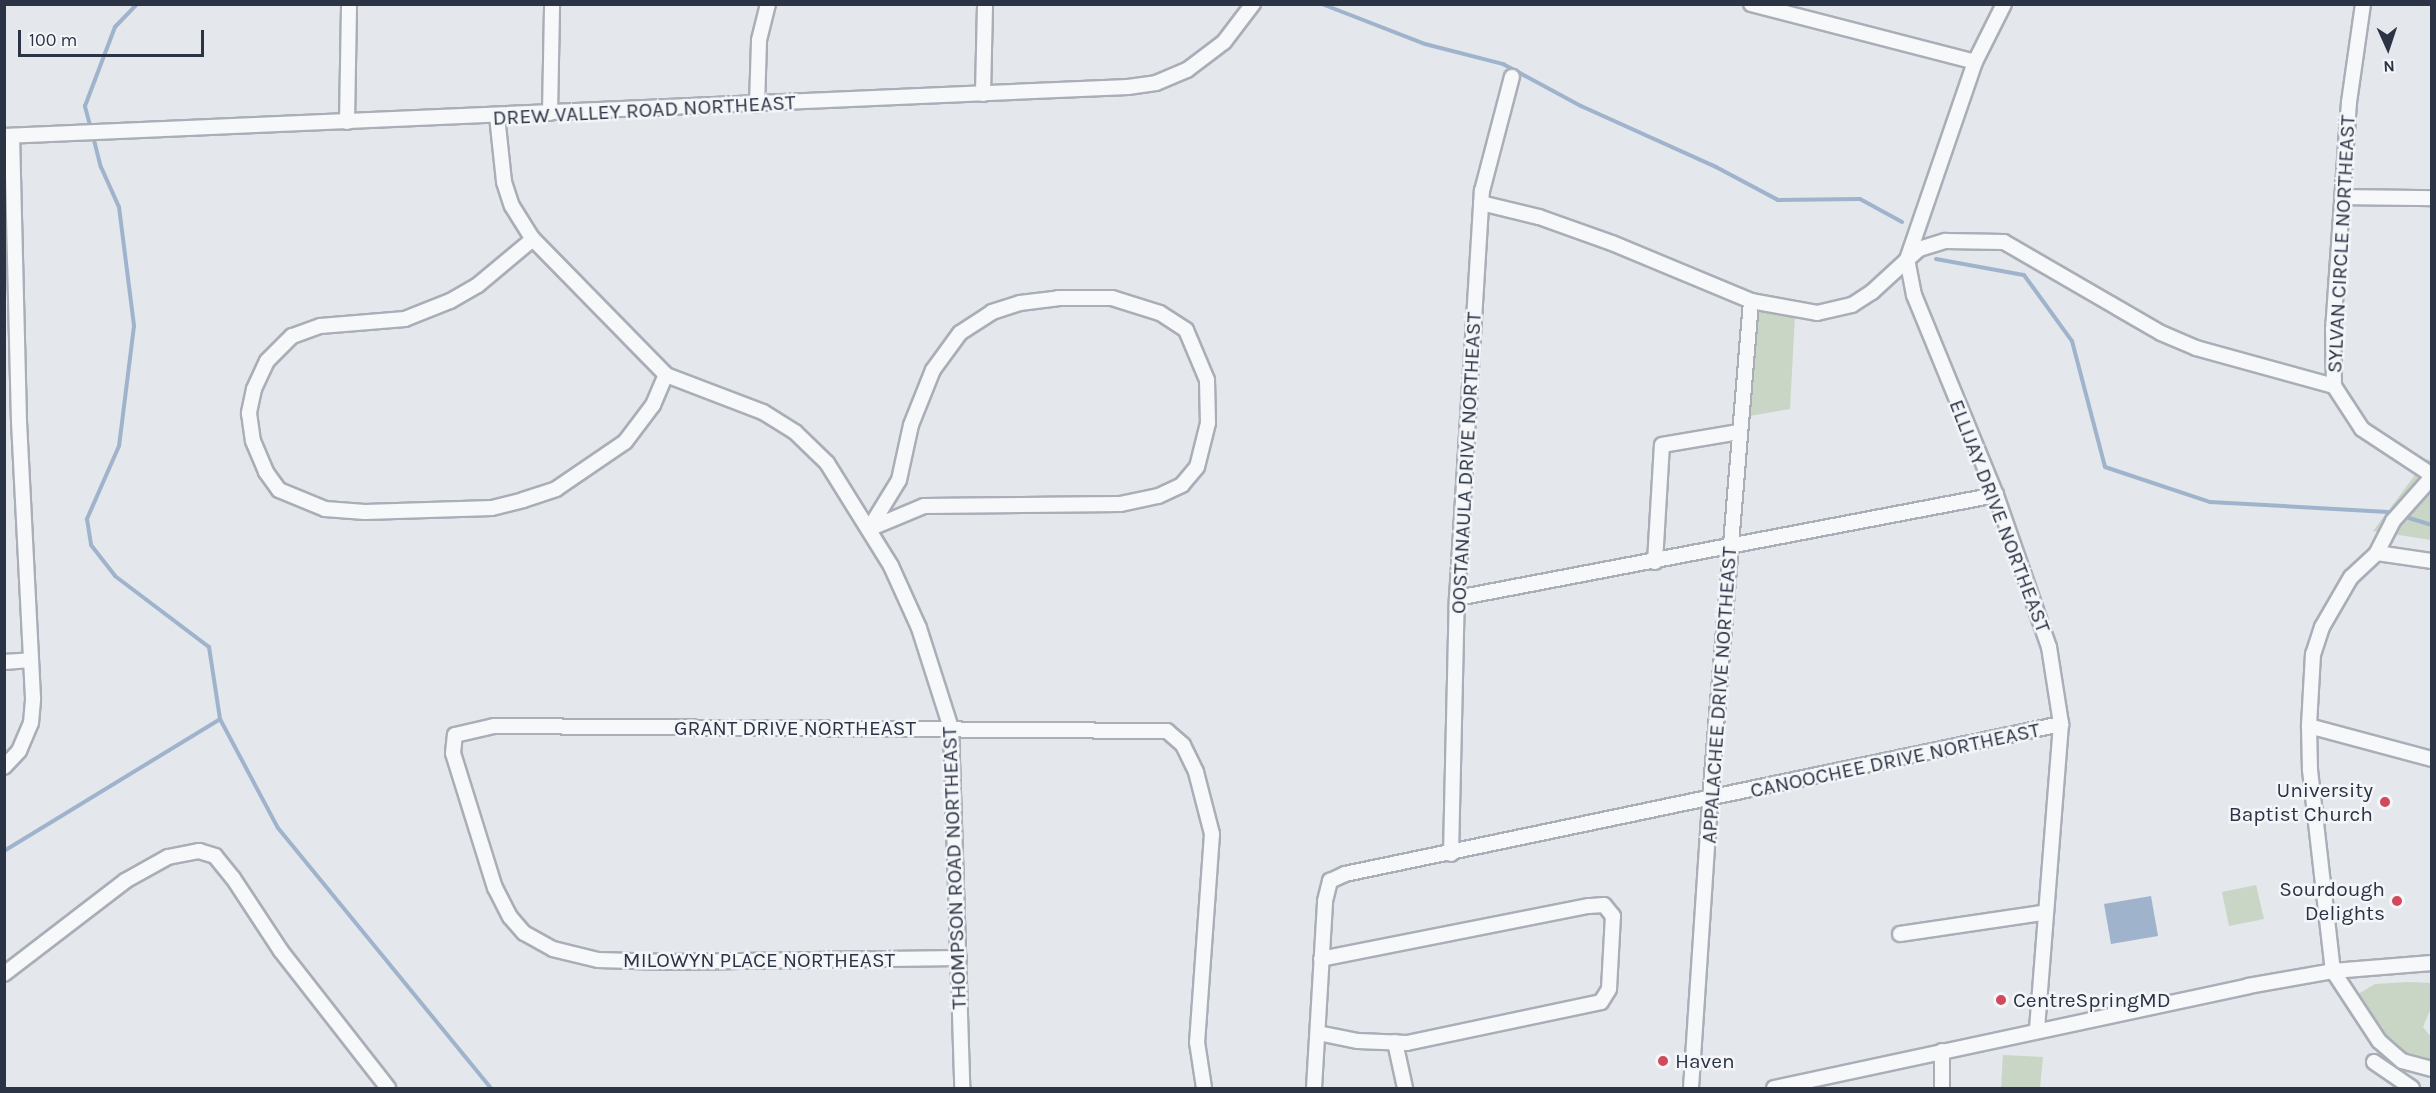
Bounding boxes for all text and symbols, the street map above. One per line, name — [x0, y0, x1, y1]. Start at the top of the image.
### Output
scale bar — [21, 18, 207, 56]
north arrow — [2358, 18, 2418, 78]
text: 100 m — [29, 29, 77, 51]
text: N — [2383, 57, 2395, 76]
street label: DREW VALLEY ROAD NORTHEAST — [492, 89, 796, 131]
street label: SYLVAN CIRCLE NORTHEAST — [2322, 114, 2360, 374]
street label: OOSTANAULA DRIVE NORTHEAST — [1446, 311, 1486, 615]
street label: ELLIJAY DRIVE NORTHEAST — [1944, 396, 2056, 636]
street label: APPALACHEE DRIVE NORTHEAST — [1696, 546, 1742, 844]
street label: GRANT DRIVE NORTHEAST — [674, 715, 916, 741]
street label: CANOOCHEE DRIVE NORTHEAST — [1748, 717, 2042, 803]
street label: THOMPSON ROAD NORTHEAST — [936, 726, 972, 1010]
place label: University Baptist Church — [2229, 777, 2373, 827]
marker: University Baptist Church — [2378, 795, 2392, 809]
place label: Sourdough Delights — [2279, 876, 2385, 926]
marker: Sourdough Delights — [2390, 894, 2404, 908]
street label: MILOWYN PLACE NORTHEAST — [623, 947, 895, 973]
place label: CentreSpringMD — [2013, 987, 2171, 1013]
marker: CentreSpringMD — [1994, 993, 2008, 1007]
place label: Haven — [1675, 1048, 1735, 1074]
marker: Haven — [1656, 1054, 1670, 1068]

